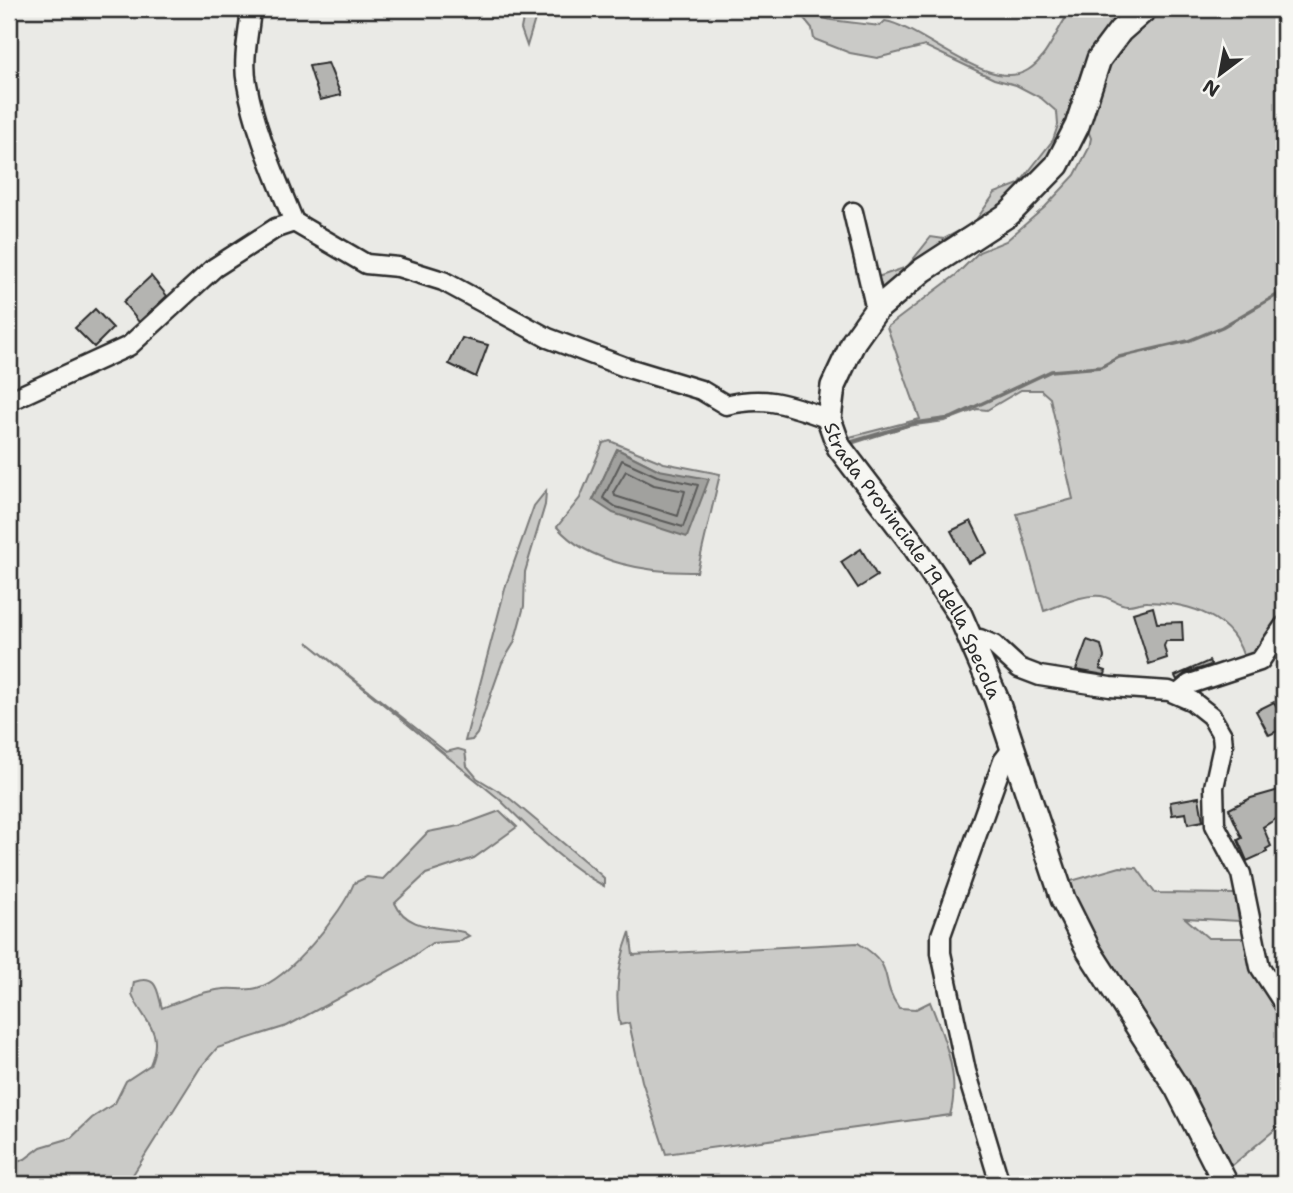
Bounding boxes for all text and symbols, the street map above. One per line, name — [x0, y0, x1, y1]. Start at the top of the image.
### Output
north arrow — [1184, 38, 1254, 108]
text: N — [1198, 73, 1224, 103]
street label: Strada Provinciale 19 della Specola — [819, 419, 1007, 703]

